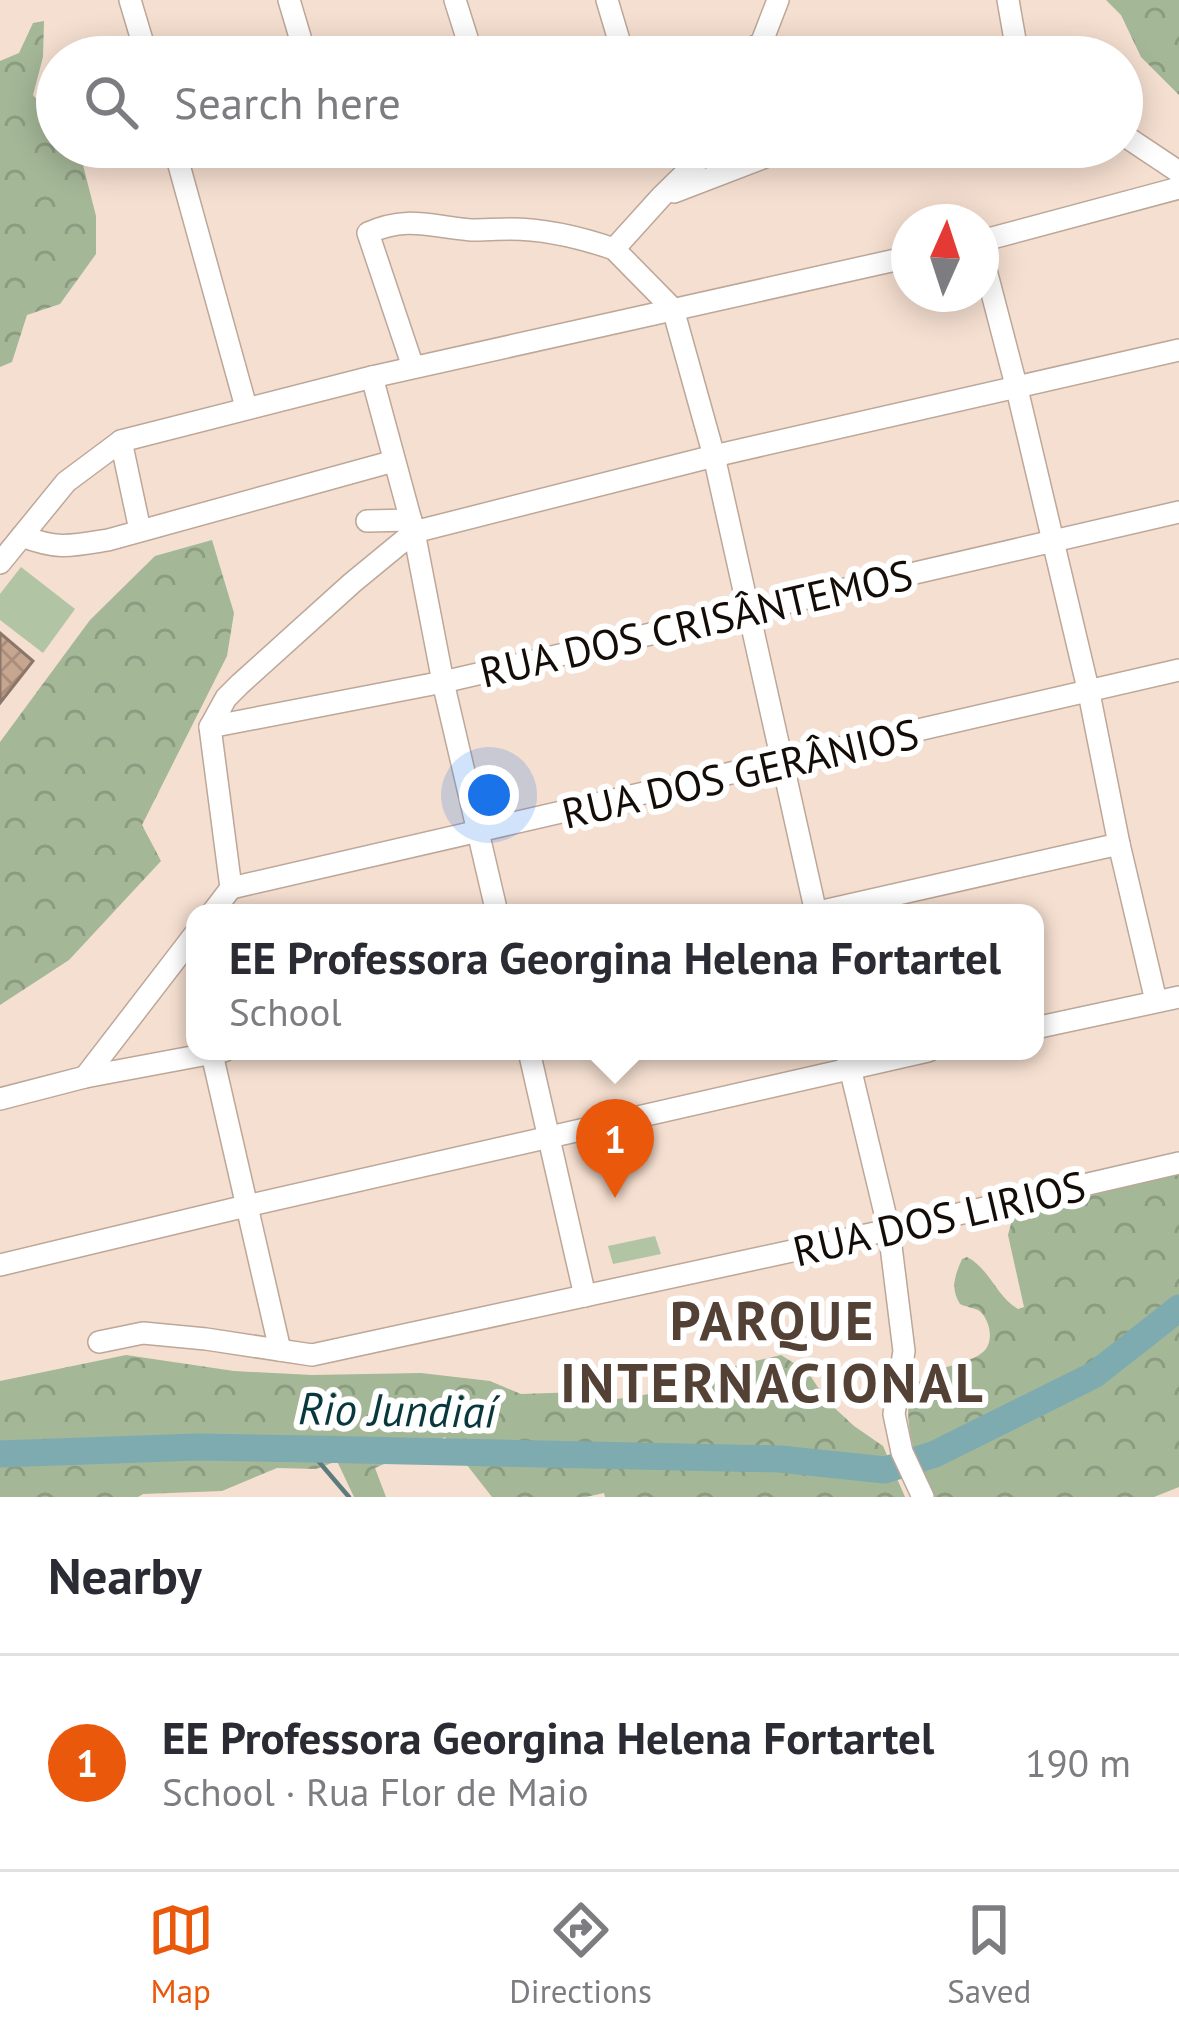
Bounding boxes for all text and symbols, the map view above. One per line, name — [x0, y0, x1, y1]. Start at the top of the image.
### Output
search box — [36, 36, 1143, 168]
icon: search — [78, 69, 144, 135]
text: Search here — [174, 73, 401, 131]
north arrow — [891, 204, 999, 312]
street label: RUA DOS CRISÂNTEMOS — [474, 546, 918, 700]
street label: RUA DOS GERÂNIOS — [556, 705, 924, 841]
your location — [459, 765, 519, 825]
popup — [186, 904, 1044, 1060]
text: EE Professora Georgina Helena Fortartel — [229, 928, 1001, 986]
text: School — [229, 986, 342, 1037]
pin: 1 — [576, 1099, 654, 1198]
street label: RUA DOS LIRIOS — [787, 1158, 1091, 1278]
district label: PARQUE INTERNACIONAL — [560, 1285, 986, 1417]
water label: Rio Jundiaí — [297, 1378, 501, 1440]
text: Nearby — [48, 1542, 202, 1608]
text: EE Professora Georgina Helena Fortartel — [162, 1708, 934, 1766]
text: 1 — [76, 1737, 98, 1788]
text: 190 m — [1025, 1737, 1131, 1788]
text: School · Rua Flor de Maio — [162, 1766, 589, 1817]
tab: Map — [148, 1897, 214, 2012]
tab: Directions — [509, 1897, 652, 2012]
tab: Saved — [947, 1897, 1031, 2012]

